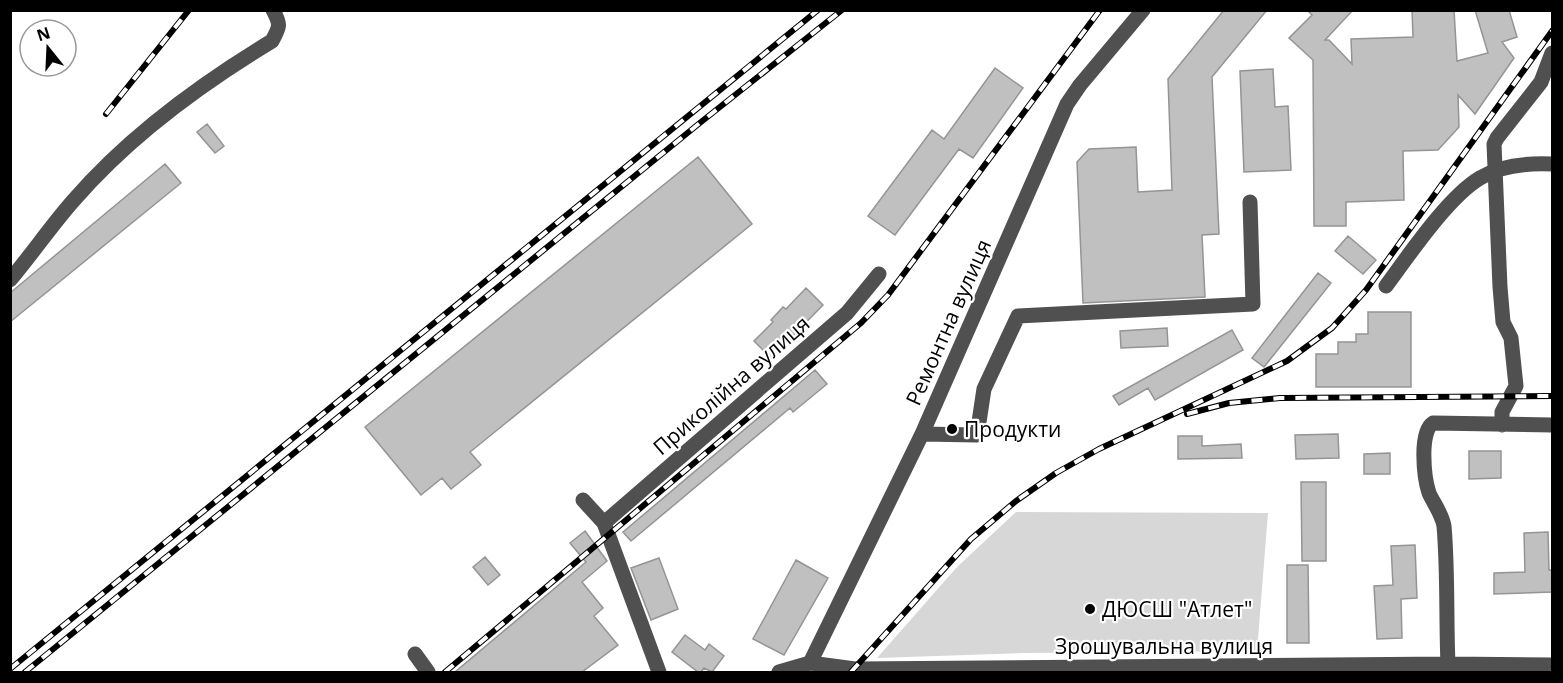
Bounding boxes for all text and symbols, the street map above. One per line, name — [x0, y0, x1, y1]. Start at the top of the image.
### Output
north arrow — [18, 18, 78, 78]
text: N — [34, 21, 53, 46]
street label: Ремонтна вулиця — [899, 235, 997, 409]
street label: Приколійна вулиця — [647, 309, 815, 461]
place label: Продукти — [964, 415, 1061, 443]
marker: Продукти — [945, 422, 959, 436]
place label: ДЮСШ "Атлет" — [1102, 595, 1252, 623]
marker: ДЮСШ "Атлет" — [1083, 602, 1097, 616]
street label: Зрошувальна вулиця — [1055, 632, 1273, 660]

